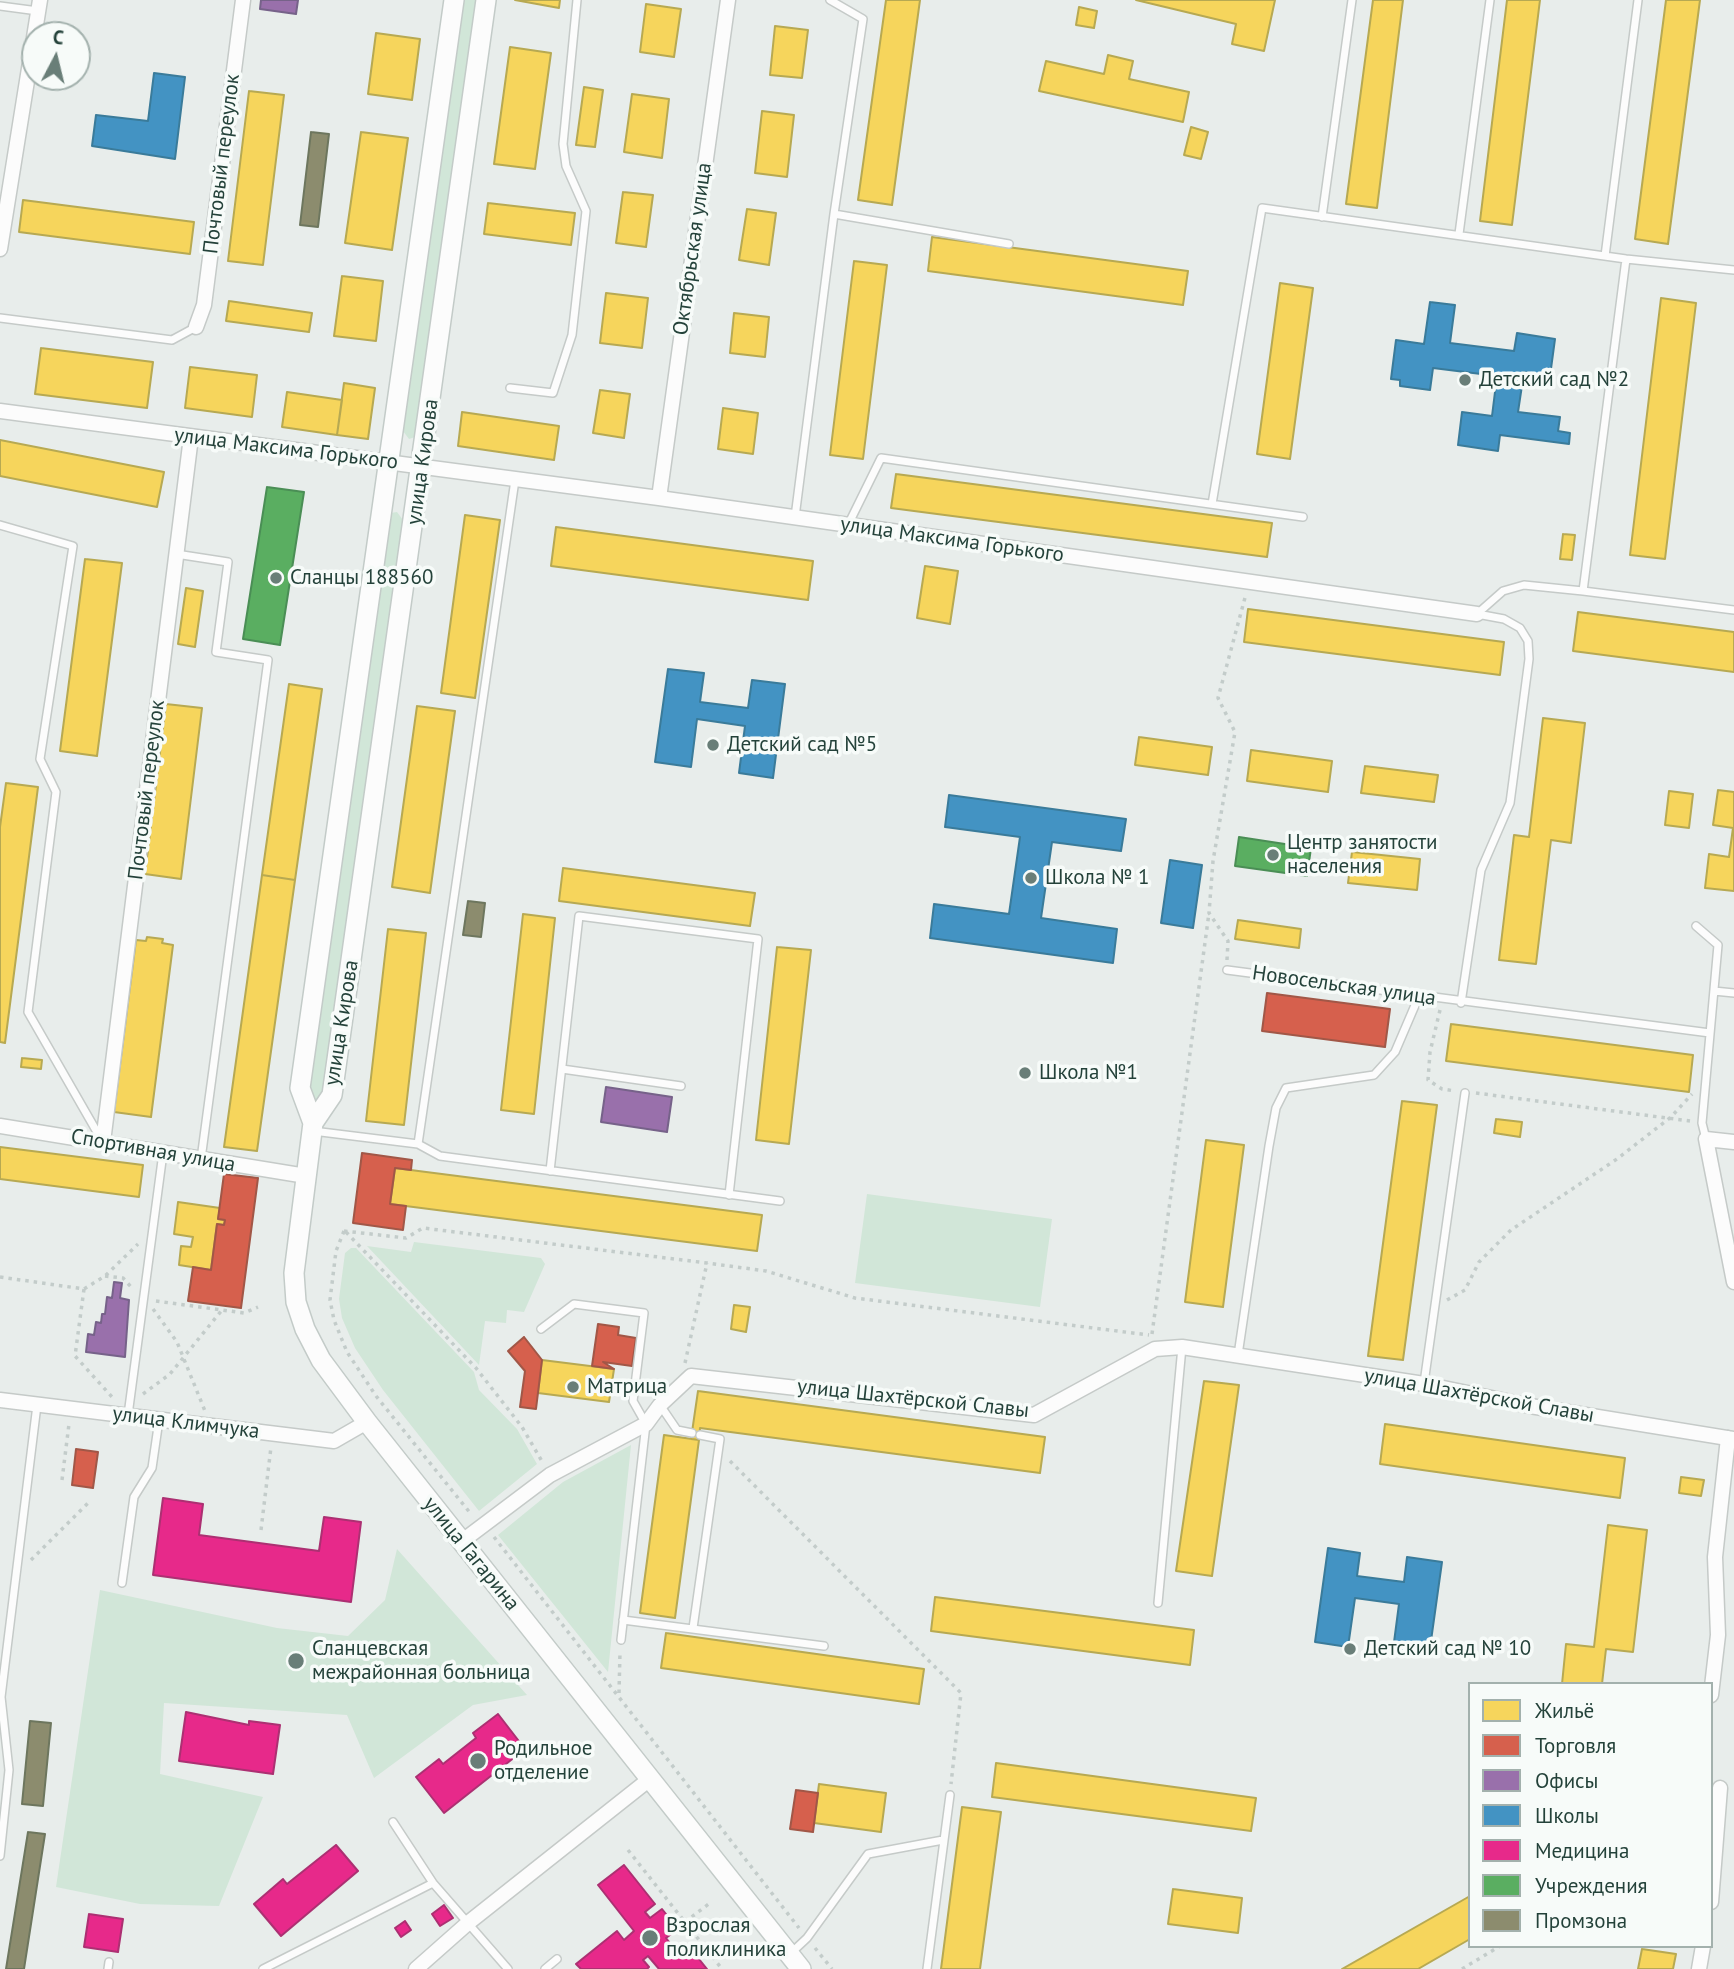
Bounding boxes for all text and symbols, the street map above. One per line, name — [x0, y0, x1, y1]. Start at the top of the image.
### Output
north arrow — [21, 21, 91, 91]
text: С — [52, 25, 65, 50]
street label: Почтовый переулок — [198, 73, 246, 255]
street label: Октябрьская улица — [668, 161, 718, 337]
place label: Детский сад №2 — [1479, 367, 1629, 393]
marker: Детский сад №2 — [1457, 372, 1473, 388]
street label: улица Кирова — [402, 397, 444, 527]
street label: улица Максима Горького — [173, 423, 399, 475]
street label: улица Максима Горького — [839, 512, 1065, 568]
place label: Сланцы 188560 — [290, 565, 433, 591]
marker: Сланцы 188560 — [268, 570, 284, 586]
street label: Почтовый переулок — [123, 699, 171, 881]
place label: Детский сад №5 — [727, 732, 877, 758]
marker: Детский сад №5 — [705, 737, 721, 753]
place label: Центр занятости населения — [1287, 830, 1438, 880]
marker: Центр занятости населения — [1265, 847, 1281, 863]
place label: Школа № 1 — [1045, 865, 1149, 891]
marker: Школа № 1 — [1023, 870, 1039, 886]
street label: улица Кирова — [320, 958, 364, 1088]
street label: Новосельская улица — [1250, 961, 1438, 1011]
place label: Школа №1 — [1039, 1060, 1138, 1086]
marker: Школа №1 — [1017, 1065, 1033, 1081]
street label: Спортивная улица — [69, 1124, 237, 1178]
street label: улица Шахтёрской Славы — [1362, 1363, 1596, 1429]
place label: Матрица — [587, 1374, 667, 1400]
street label: улица Шахтёрской Славы — [796, 1374, 1030, 1424]
marker: Матрица — [565, 1379, 581, 1395]
street label: улица Климчука — [111, 1401, 261, 1445]
street label: улица Гагарина — [417, 1492, 525, 1616]
place label: Сланцевская межрайонная больница — [312, 1636, 531, 1686]
place label: Детский сад № 10 — [1364, 1636, 1531, 1662]
marker: Детский сад № 10 — [1342, 1641, 1358, 1657]
marker: Сланцевская межрайонная больница — [286, 1651, 306, 1671]
legend — [1468, 1682, 1713, 1948]
text: Жильё — [1535, 1697, 1594, 1724]
text: Торговля — [1535, 1732, 1616, 1759]
place label: Родильное отделение — [494, 1736, 593, 1786]
marker: Родильное отделение — [468, 1751, 488, 1771]
text: Офисы — [1535, 1767, 1598, 1794]
text: Школы — [1535, 1802, 1599, 1829]
text: Медицина — [1535, 1837, 1629, 1864]
text: Учреждения — [1535, 1872, 1648, 1899]
text: Промзона — [1535, 1907, 1627, 1934]
place label: Взрослая поликлиника — [666, 1913, 786, 1963]
marker: Взрослая поликлиника — [640, 1928, 660, 1948]

